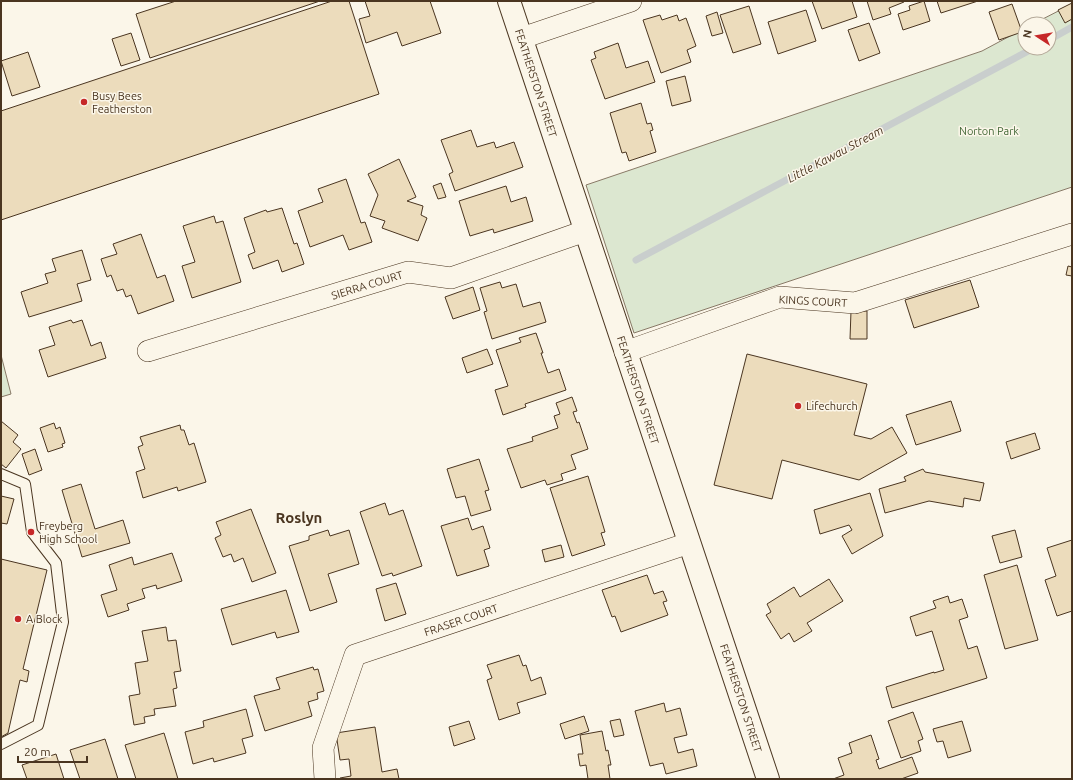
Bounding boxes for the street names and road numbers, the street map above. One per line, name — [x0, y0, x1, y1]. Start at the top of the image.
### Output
street label: FEATHERSTON STREET — [513, 27, 559, 139]
street label: SIERRA COURT — [330, 268, 404, 302]
street label: KINGS COURT — [778, 293, 848, 309]
street label: FEATHERSTON STREET — [615, 334, 661, 446]
street label: FRASER COURT — [423, 602, 499, 638]
street label: FEATHERSTON STREET — [718, 642, 764, 754]

